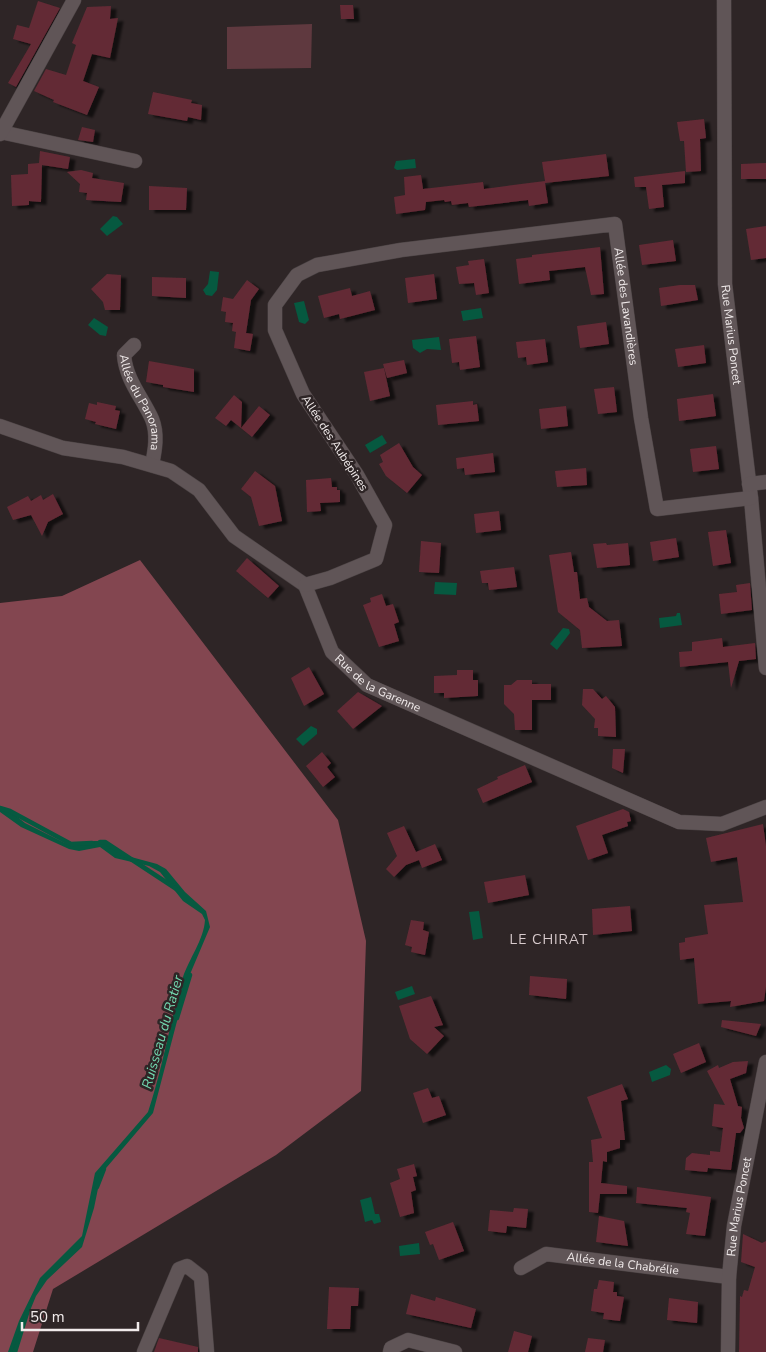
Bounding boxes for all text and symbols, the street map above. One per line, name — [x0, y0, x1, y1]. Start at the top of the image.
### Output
street label: Allée des Lavandières — [610, 247, 642, 366]
street label: Rue Marius Poncet — [717, 284, 745, 386]
street label: Allée du Panorama — [116, 353, 164, 451]
street label: Allée des Aubépines — [298, 392, 372, 494]
street label: Rue de la Garenne — [331, 651, 423, 716]
district label: LE CHIRAT — [510, 930, 588, 949]
water label: Ruisseau du Ratier — [137, 972, 188, 1091]
street label: Rue Marius Poncet — [723, 1155, 755, 1257]
street label: Allée de la Chabrélie — [566, 1249, 680, 1279]
scale bar — [22, 1300, 139, 1332]
text: 50 m — [30, 1307, 65, 1327]

